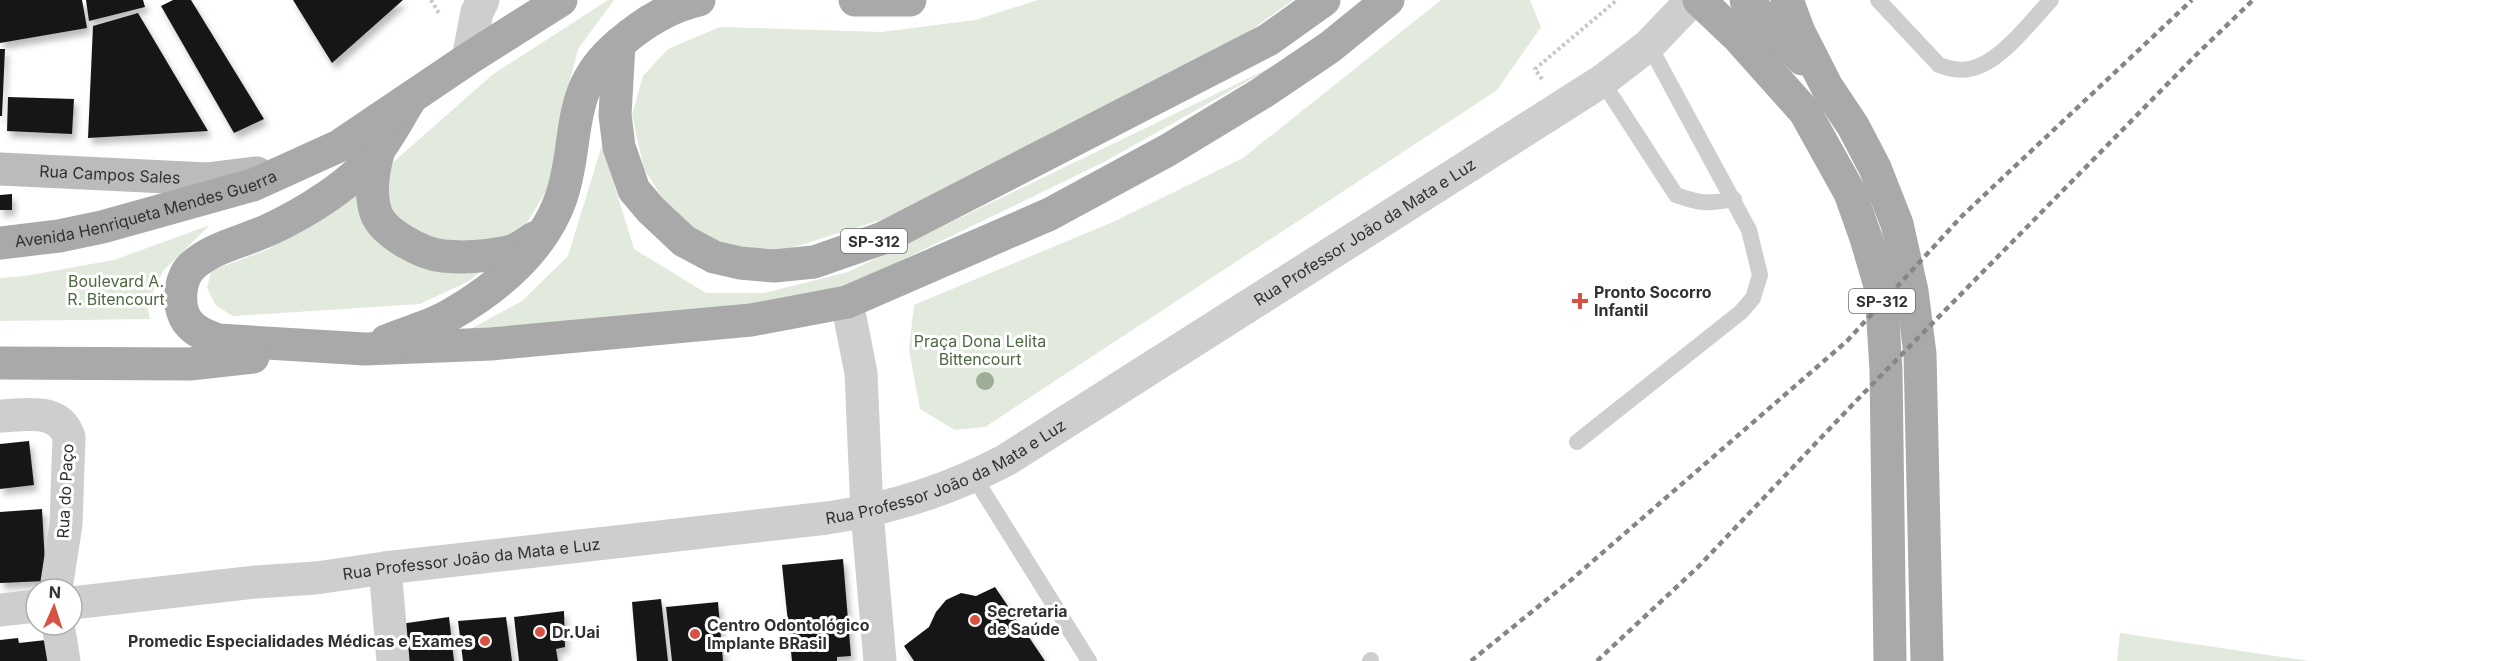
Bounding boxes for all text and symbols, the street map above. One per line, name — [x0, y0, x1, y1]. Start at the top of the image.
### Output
street label: Rua Professor João da Mata e Luz — [1250, 154, 1479, 310]
street label: Rua Campos Sales — [39, 161, 181, 188]
street label: Avenida Henriqueta Mendes Guerra — [14, 166, 280, 251]
road number: SP-312 — [841, 229, 907, 253]
park label: Boulevard A. R. Bitencourt — [67, 271, 165, 309]
place label: Pronto Socorro Infantil — [1594, 282, 1712, 320]
road number: SP-312 — [1849, 289, 1915, 313]
marker: Pronto Socorro Infantil — [1571, 292, 1589, 310]
park label: Praça Dona Lelita Bittencourt — [914, 331, 1046, 369]
street label: Rua Professor João da Mata e Luz — [824, 415, 1069, 528]
street label: Rua do Paço — [53, 443, 77, 539]
street label: Rua Professor João da Mata e Luz — [341, 534, 601, 584]
north arrow — [24, 577, 84, 637]
text: N — [48, 582, 61, 602]
place label: Secretaria de Saúde — [987, 601, 1068, 639]
marker: Secretaria de Saúde — [968, 613, 982, 627]
place label: Centro Odontológico Implante BRasil — [707, 615, 870, 653]
place label: Dr.Uai — [552, 622, 600, 642]
marker: Dr.Uai — [533, 625, 547, 639]
marker: Centro Odontológico Implante BRasil — [688, 627, 702, 641]
place label: Promedic Especialidades Médicas e Exames — [128, 631, 473, 651]
marker: Promedic Especialidades Médicas e Exames — [478, 634, 492, 648]

